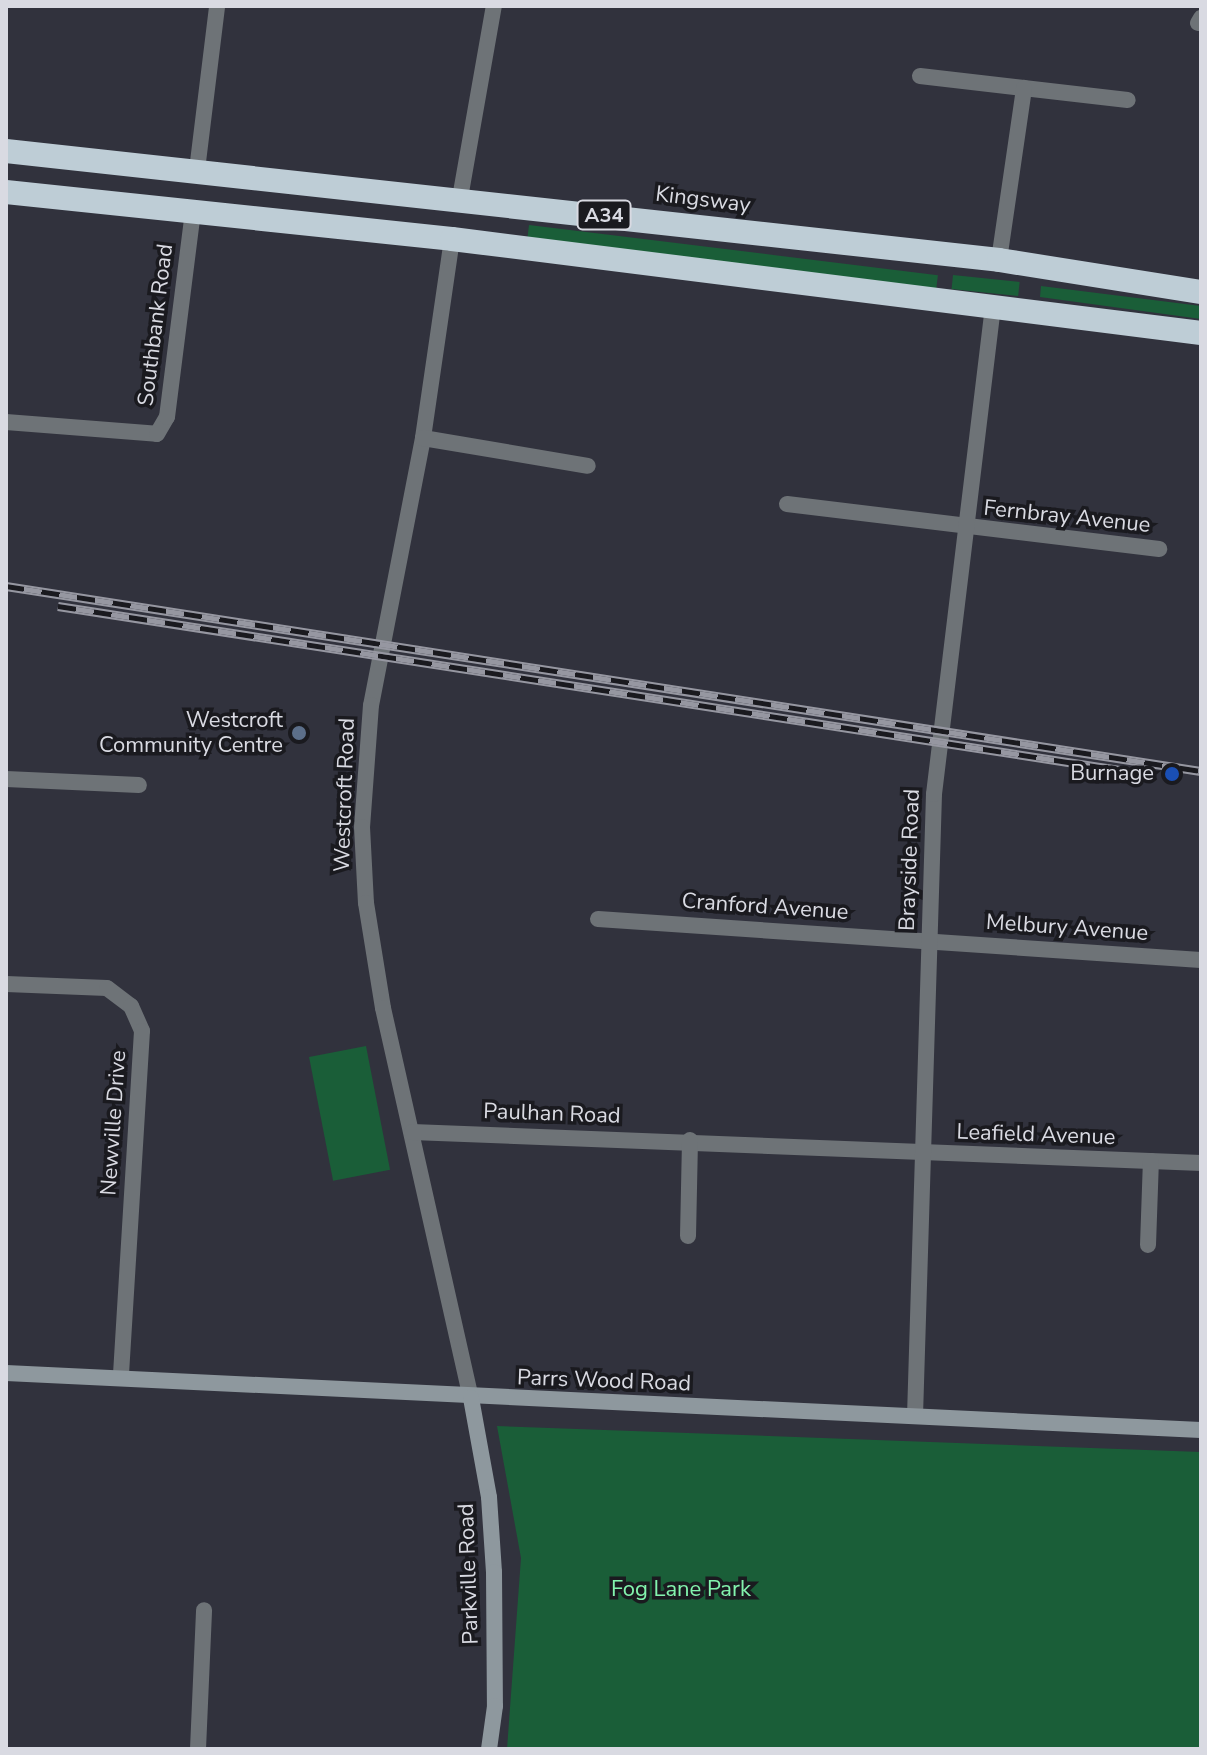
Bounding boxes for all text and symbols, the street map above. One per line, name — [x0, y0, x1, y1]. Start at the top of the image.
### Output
street label: Kingsway — [654, 181, 752, 219]
road number: A34 — [576, 199, 632, 231]
street label: Southbank Road — [133, 242, 179, 408]
street label: Fernbray Avenue — [982, 495, 1152, 539]
place label: Westcroft Community Centre — [99, 707, 283, 758]
street label: Westcroft Road — [329, 718, 361, 872]
marker: Westcroft Community Centre — [290, 724, 308, 742]
place label: Burnage — [1070, 761, 1154, 787]
marker: Burnage — [1161, 763, 1183, 785]
street label: Brayside Road — [894, 788, 926, 932]
street label: Cranford Avenue — [681, 888, 849, 926]
street label: Melbury Avenue — [985, 909, 1149, 947]
street label: Newville Drive — [96, 1049, 132, 1197]
street label: Paulhan Road — [483, 1098, 621, 1130]
street label: Leafield Avenue — [956, 1119, 1116, 1151]
street label: Parrs Wood Road — [517, 1365, 691, 1397]
street label: Parkville Road — [453, 1503, 485, 1645]
park label: Fog Lane Park — [611, 1577, 751, 1603]

